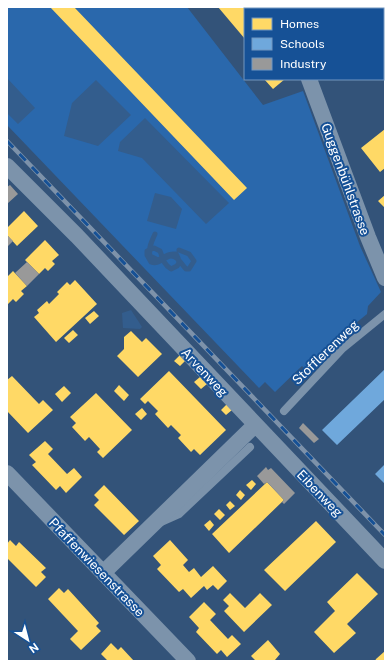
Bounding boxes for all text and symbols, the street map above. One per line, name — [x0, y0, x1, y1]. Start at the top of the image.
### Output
legend — [244, 8, 384, 80]
text: Homes — [280, 17, 319, 31]
text: Schools — [280, 37, 325, 51]
text: Industry — [280, 57, 327, 71]
street label: Guggenbühlstrasse — [318, 121, 373, 237]
street label: Stofflerenweg — [289, 317, 362, 388]
street label: Arvenweg — [178, 345, 231, 400]
street label: Eibenweg — [294, 467, 346, 520]
street label: Pfaffenwiesenstrasse — [46, 515, 148, 620]
north arrow — [8, 620, 48, 660]
text: N — [27, 641, 41, 655]

